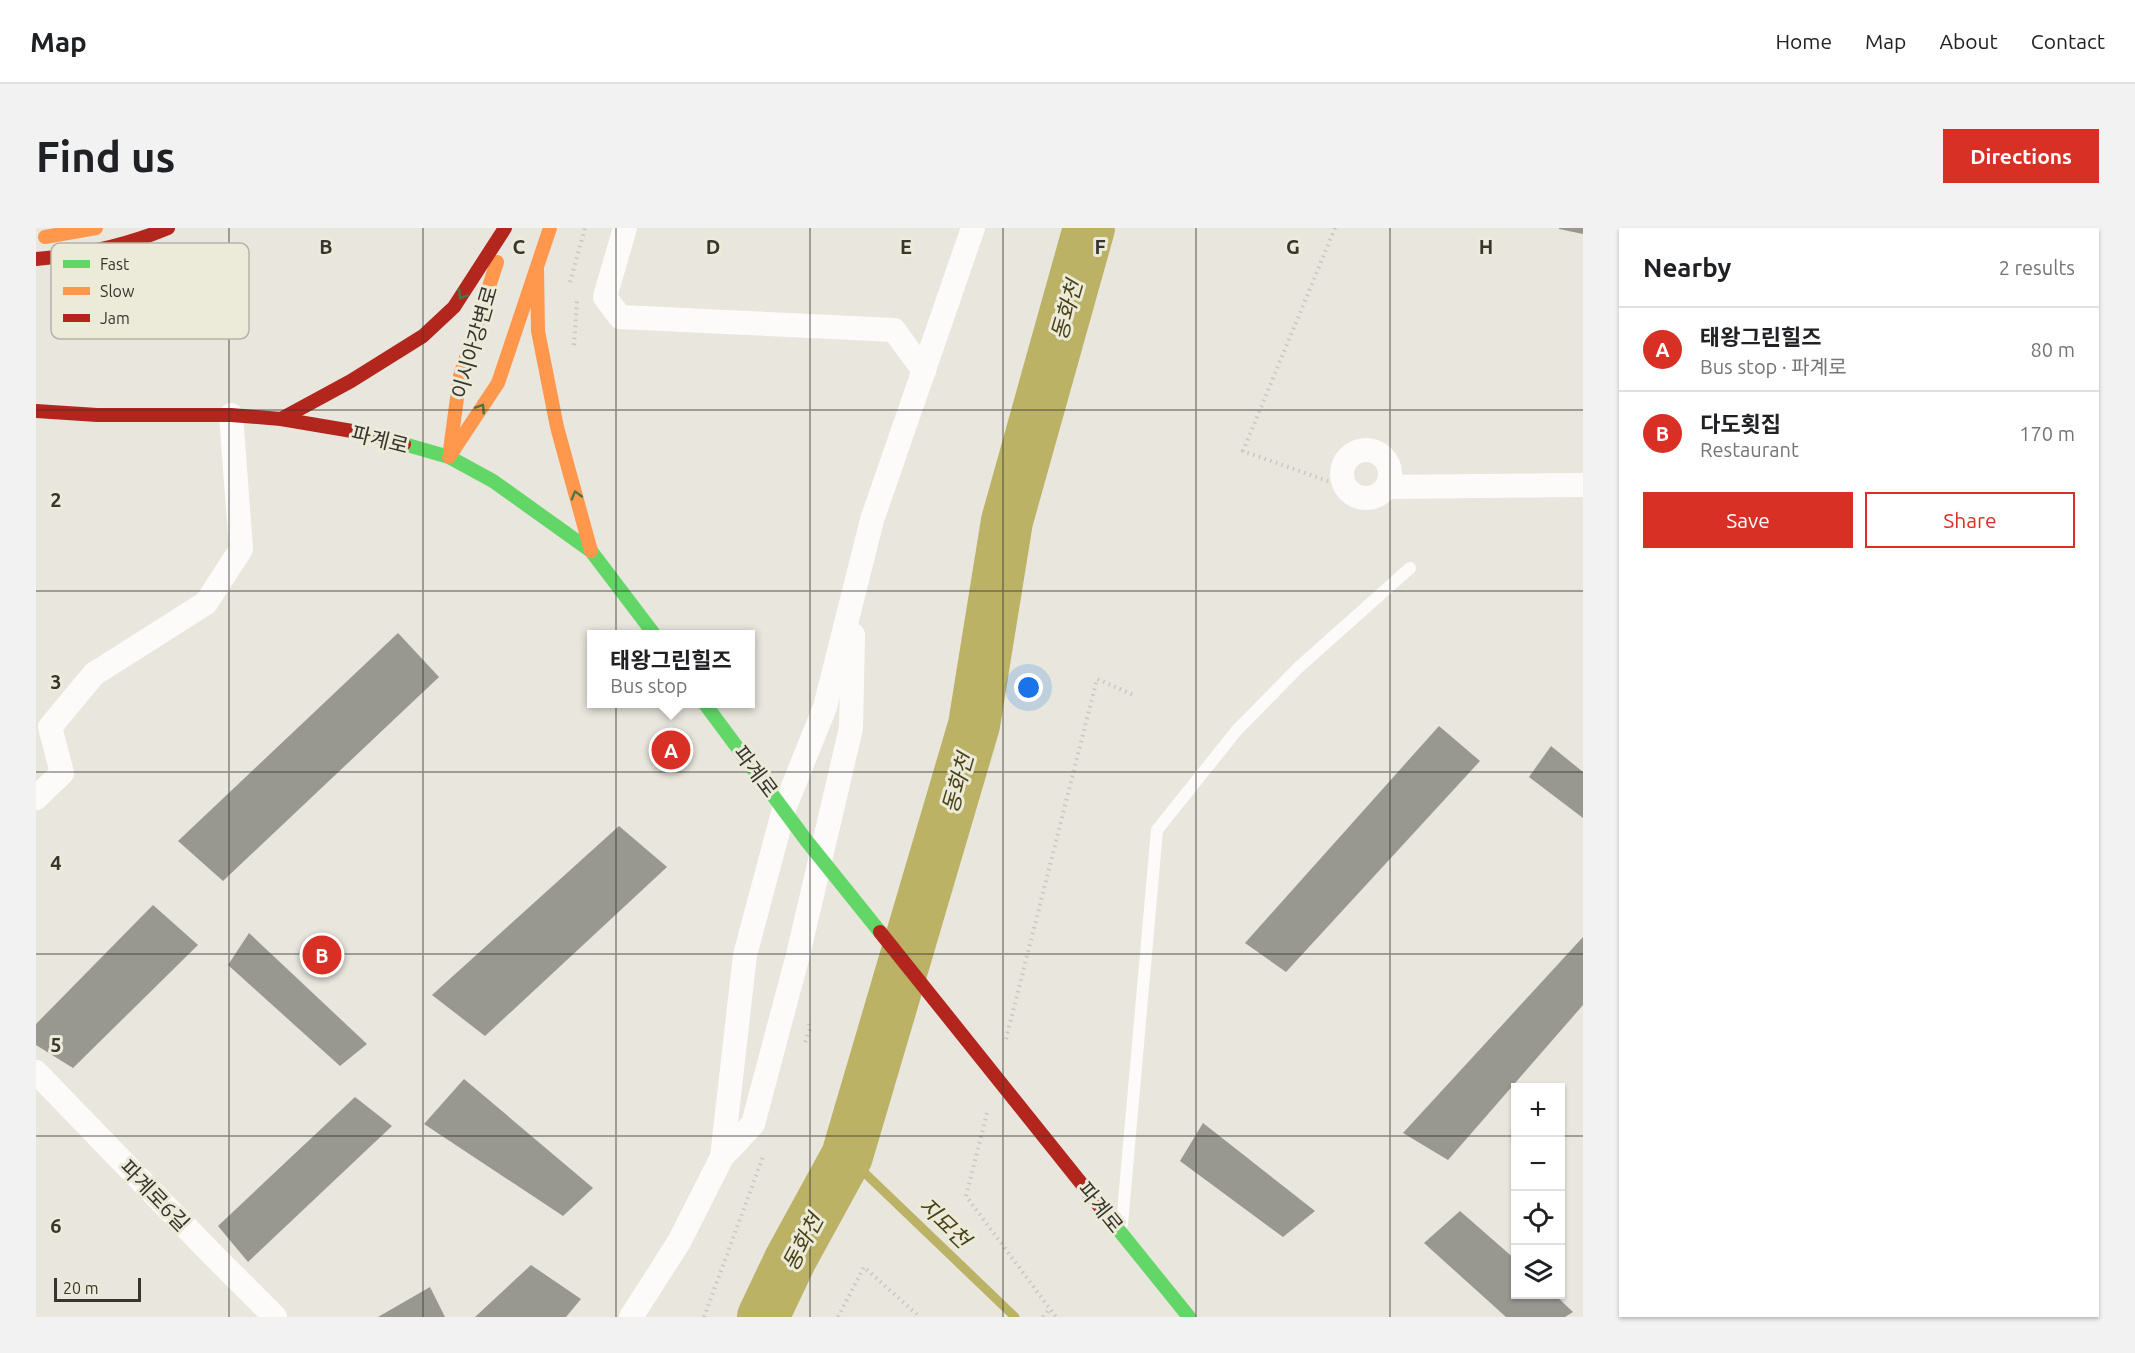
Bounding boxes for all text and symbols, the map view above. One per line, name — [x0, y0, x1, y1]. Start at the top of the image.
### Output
text: Map — [30, 26, 87, 57]
text: Home — [1775, 29, 1832, 53]
text: Map — [1865, 29, 1906, 53]
text: About — [1939, 29, 1998, 53]
text: Contact — [2031, 29, 2105, 53]
button: Directions — [1943, 129, 2099, 183]
text: Find us — [36, 133, 175, 180]
text: B — [319, 235, 333, 258]
text: C — [513, 235, 526, 258]
text: D — [706, 235, 720, 258]
text: E — [900, 235, 912, 258]
text: F — [1094, 235, 1106, 258]
text: G — [1286, 235, 1300, 258]
text: H — [1479, 235, 1493, 258]
legend — [51, 243, 249, 339]
text: Nearby — [1643, 253, 1731, 282]
text: Fast — [100, 255, 130, 273]
text: 2 results — [1999, 256, 2075, 279]
water label: 동화천 — [1046, 275, 1087, 343]
text: Slow — [100, 282, 135, 300]
street label: 이시아강변로 — [446, 283, 502, 401]
one-way arrow — [458, 288, 469, 299]
text: Jam — [100, 309, 130, 327]
text: 태왕그린힐즈 — [1700, 324, 1821, 349]
text: A — [1655, 338, 1670, 361]
text: 80 m — [2031, 338, 2075, 361]
text: Bus stop · 파계로 — [1700, 355, 1847, 378]
one-way arrow — [474, 404, 486, 414]
text: 다도횟집 — [1700, 411, 1781, 436]
street label: 파계로 — [349, 420, 411, 458]
text: B — [1656, 422, 1669, 445]
text: 170 m — [2019, 422, 2075, 445]
text: Restaurant — [1700, 438, 1799, 461]
text: 2 — [50, 488, 62, 511]
one-way arrow — [570, 490, 583, 500]
button: Save — [1643, 492, 1853, 548]
button: Share — [1865, 492, 2075, 548]
popup — [587, 630, 755, 708]
text: 태왕그린힐즈 — [610, 647, 732, 672]
text: 3 — [50, 670, 62, 693]
your location — [1014, 673, 1043, 702]
text: Bus stop — [610, 674, 688, 697]
pin: A — [652, 728, 690, 772]
street label: 파계로 — [729, 741, 783, 801]
water label: 동화천 — [937, 748, 978, 816]
text: 4 — [50, 851, 62, 874]
pin: B — [302, 932, 342, 978]
text: 5 — [50, 1033, 62, 1056]
map controls — [1511, 1083, 1565, 1299]
button: + — [1511, 1083, 1565, 1137]
button: − — [1511, 1137, 1565, 1191]
street label: 파계로6길 — [115, 1155, 195, 1235]
street label: 파계로 — [1073, 1177, 1129, 1237]
button: locate — [1511, 1191, 1565, 1245]
water label: 지묘천 — [914, 1192, 978, 1254]
water label: 동화천 — [777, 1207, 829, 1275]
text: 6 — [50, 1214, 62, 1237]
button: layers — [1511, 1245, 1565, 1299]
scale bar — [54, 1275, 141, 1302]
text: 20 m — [63, 1279, 99, 1297]

